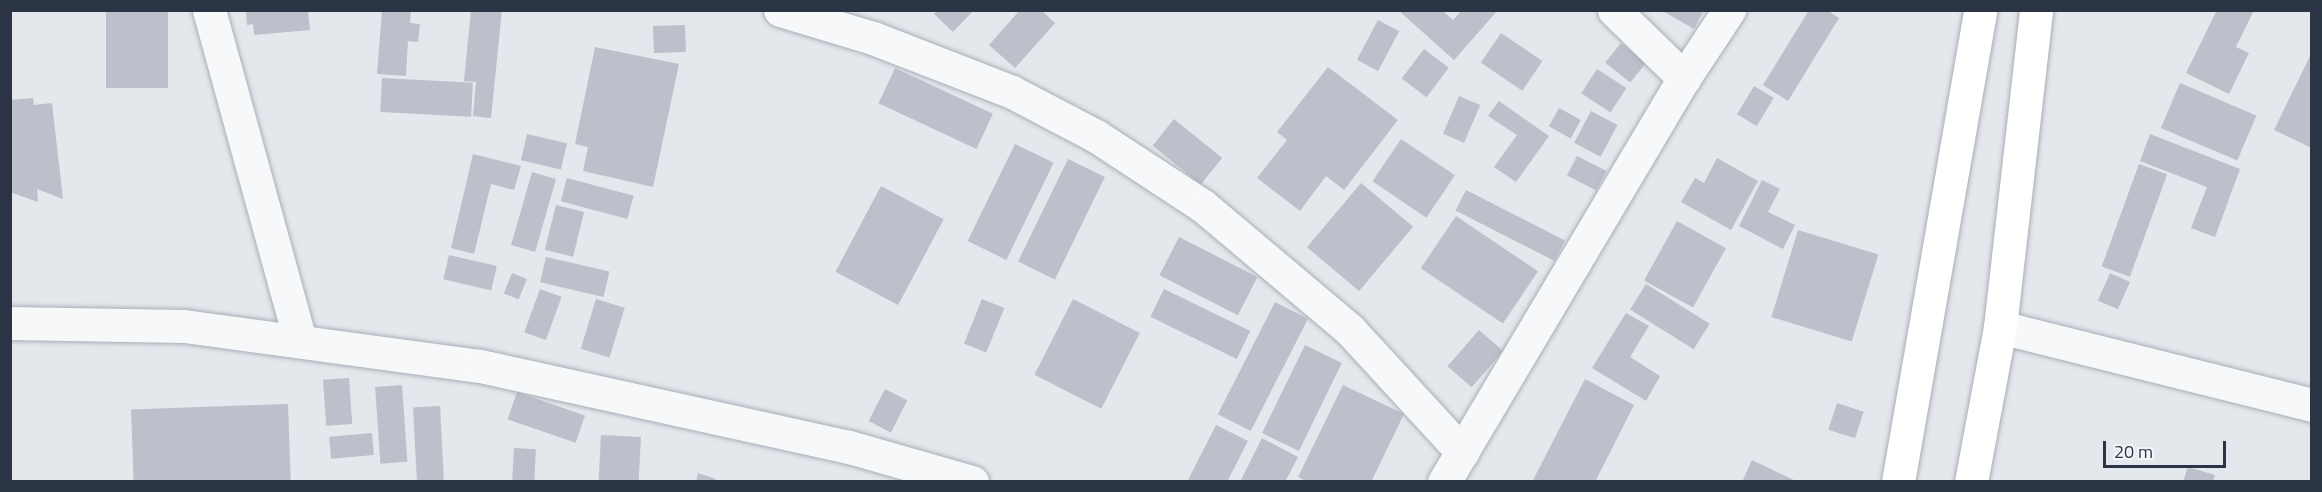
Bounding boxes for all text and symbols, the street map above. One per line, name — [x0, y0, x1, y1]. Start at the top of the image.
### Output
scale bar — [2106, 429, 2229, 467]
text: 20 m — [2114, 438, 2153, 465]

